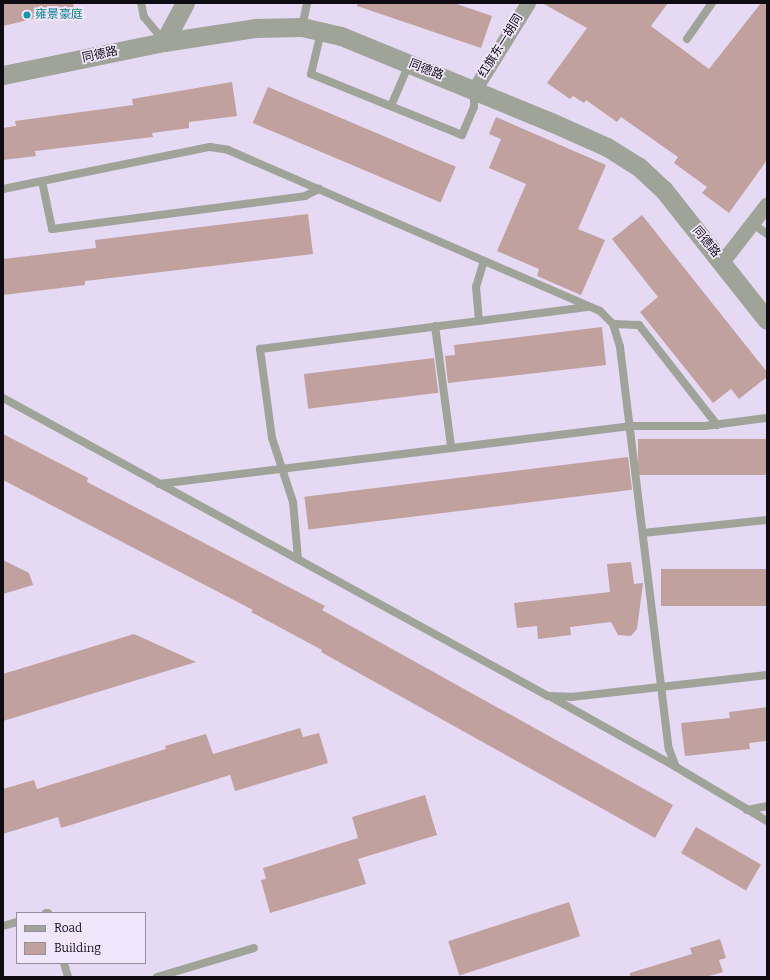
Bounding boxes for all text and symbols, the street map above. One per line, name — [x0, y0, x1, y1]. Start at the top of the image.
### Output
place label: 雍景豪庭 — [35, 8, 83, 22]
marker: 雍景豪庭 — [22, 10, 32, 20]
street label: 红旗东一胡同 — [476, 12, 526, 80]
street label: 同德路 — [81, 44, 119, 66]
street label: 同德路 — [407, 57, 445, 83]
street label: 同德路 — [689, 223, 723, 261]
legend — [16, 912, 146, 964]
text: Road — [54, 921, 82, 935]
text: Building — [54, 941, 101, 955]

